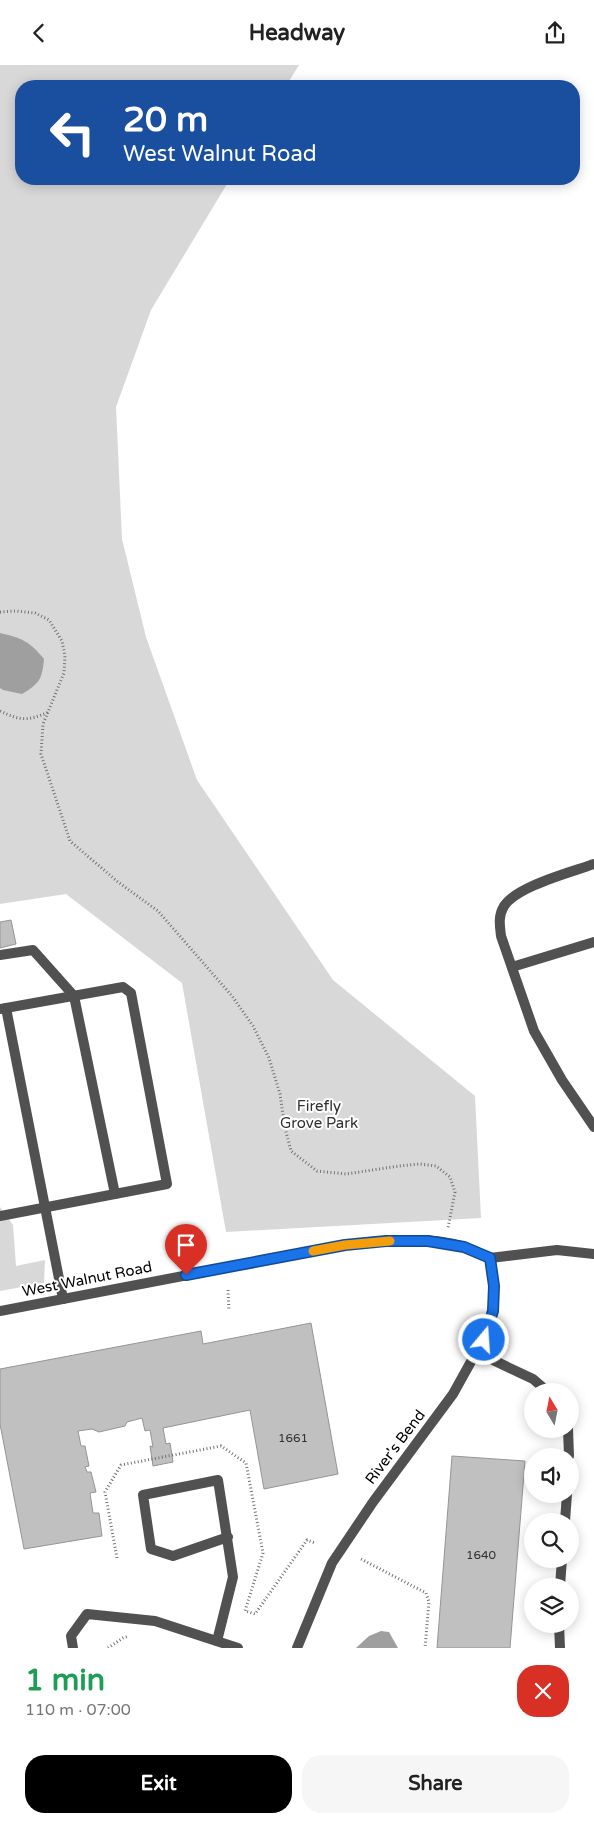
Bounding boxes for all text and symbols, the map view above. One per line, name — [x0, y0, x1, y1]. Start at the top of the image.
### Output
icon: back — [25, 19, 53, 47]
icon: share — [541, 19, 569, 47]
text: Headway — [249, 20, 345, 46]
text: 20 m — [123, 99, 208, 141]
icon: left — [40, 100, 105, 165]
text: West Walnut Road — [123, 141, 317, 167]
park label: Firefly Grove Park — [280, 1097, 358, 1132]
pin — [165, 1224, 207, 1275]
icon: arrive — [172, 1231, 200, 1259]
street label: West Walnut Road — [20, 1258, 154, 1300]
position arrow — [457, 1313, 509, 1365]
north arrow — [524, 1383, 579, 1437]
map controls — [524, 1383, 579, 1633]
street label: River's Bend — [361, 1406, 429, 1488]
house number: 1661 — [278, 1431, 308, 1445]
button: sound — [524, 1448, 579, 1503]
button: search — [524, 1513, 579, 1568]
house number: 1640 — [466, 1548, 497, 1562]
button: layers — [524, 1578, 579, 1633]
text: 1 min — [25, 1662, 105, 1699]
button: close — [517, 1665, 569, 1717]
text: 110 m · 07:00 — [25, 1700, 131, 1720]
button: Exit — [25, 1755, 292, 1813]
button: Share — [302, 1755, 569, 1813]

